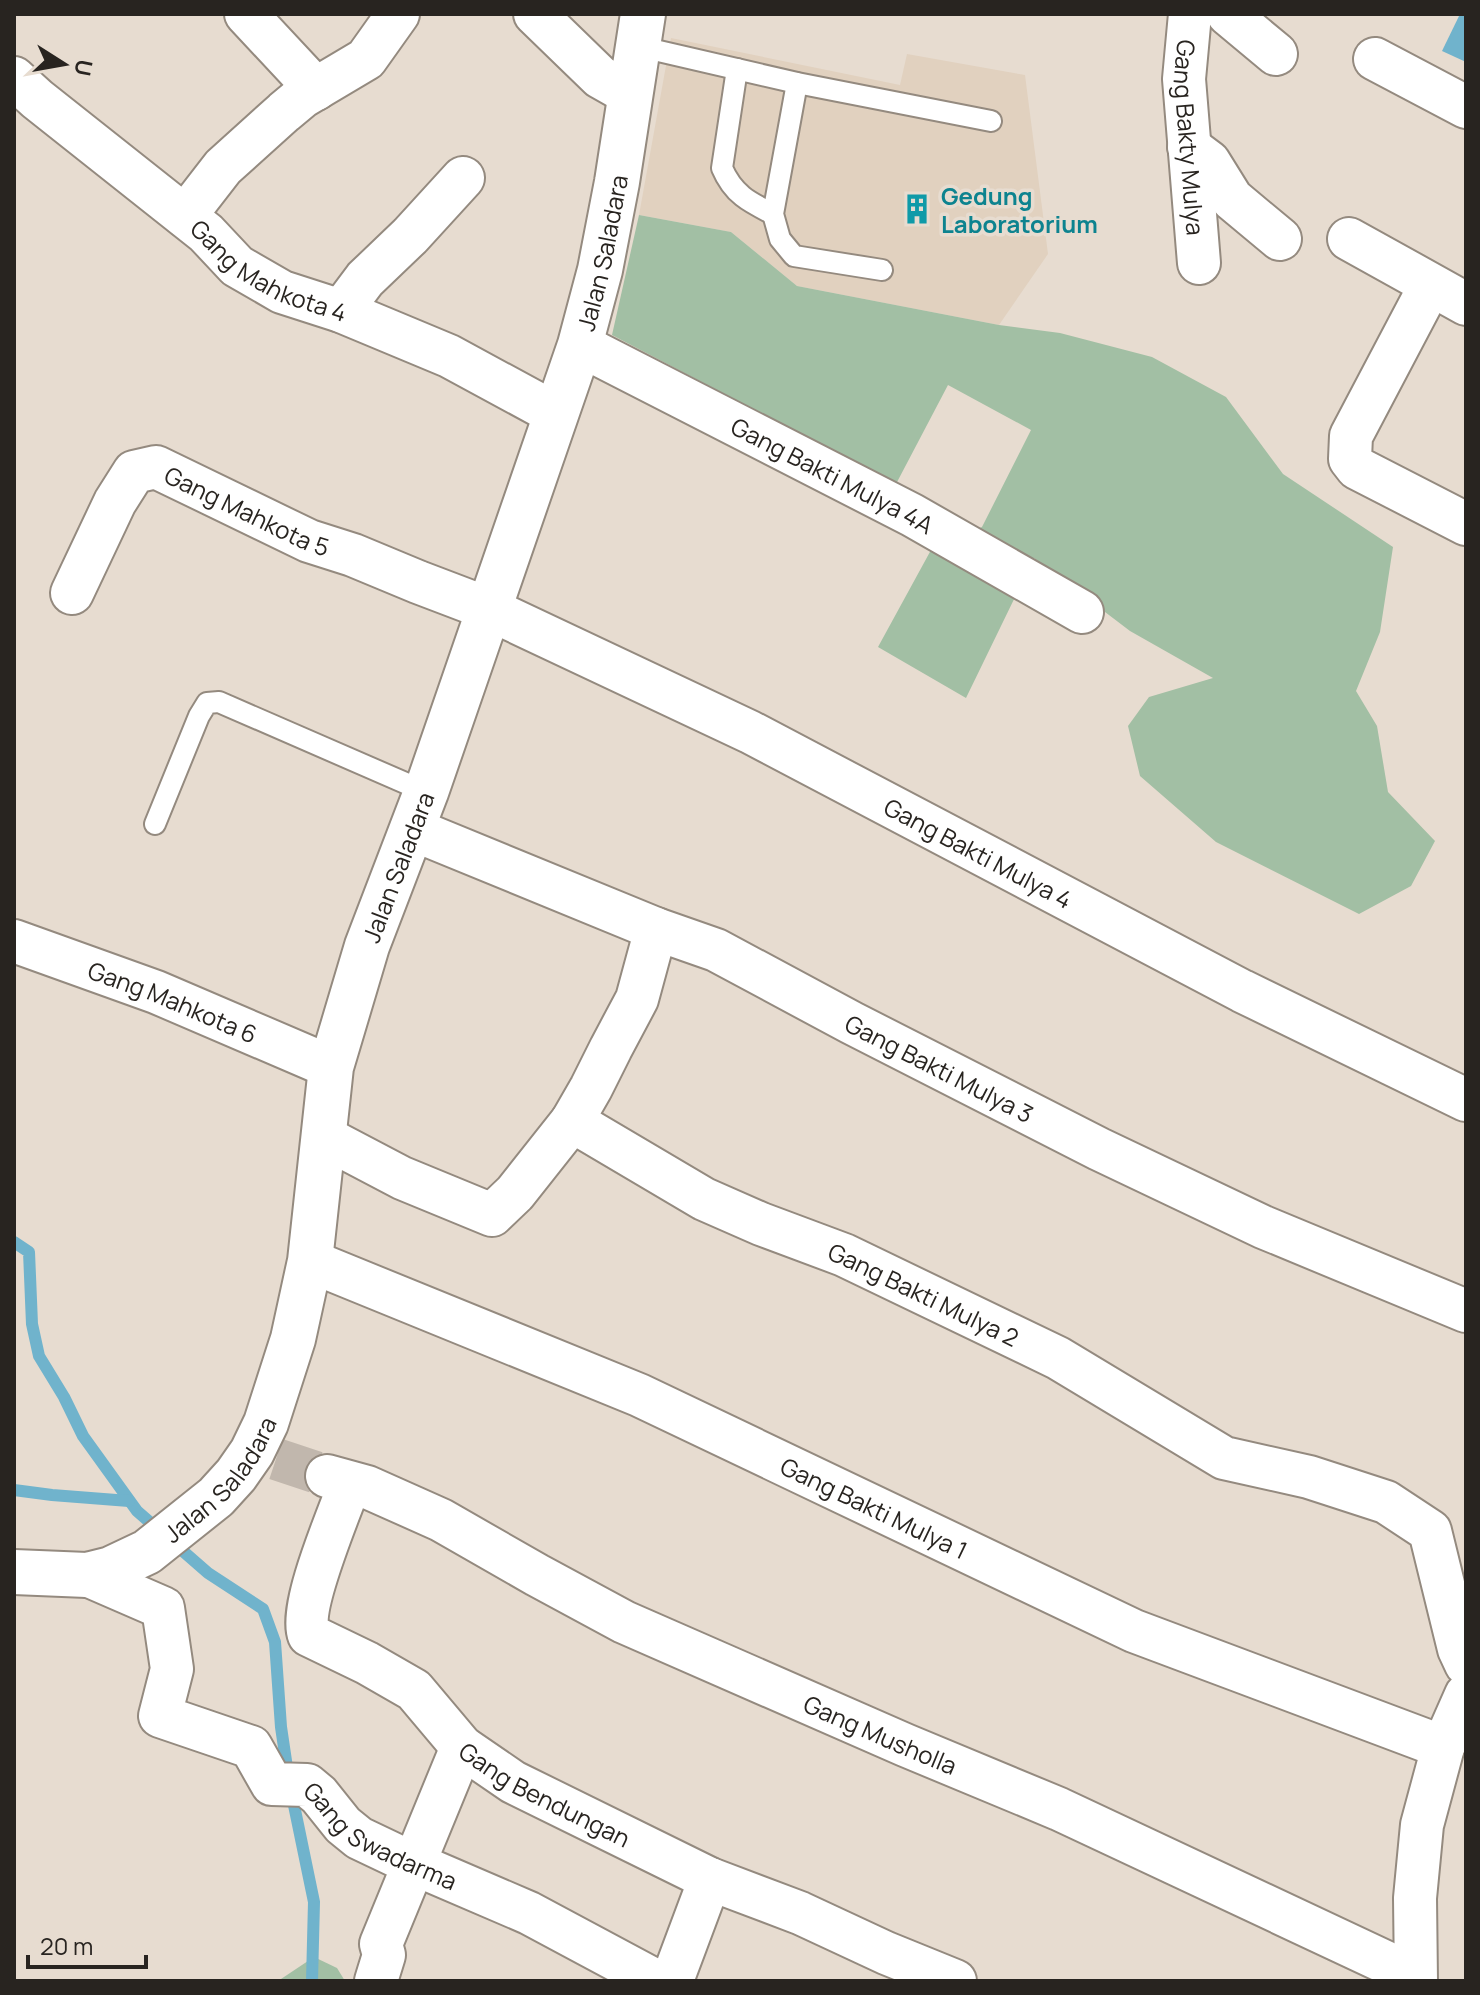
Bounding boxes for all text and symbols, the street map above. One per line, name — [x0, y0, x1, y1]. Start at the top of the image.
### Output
north arrow — [24, 24, 104, 104]
street label: Gang Bakty Mulya — [1167, 38, 1213, 236]
text: U — [67, 57, 100, 78]
street label: Jalan Saladara — [568, 172, 634, 334]
place label: Gedung Laboratorium — [941, 179, 1098, 240]
building icon: Gedung Laboratorium — [900, 192, 934, 226]
street label: Gang Mahkota 4 — [184, 211, 351, 328]
street label: Gang Bakti Mulya 4A — [726, 409, 940, 541]
street label: Gang Mahkota 5 — [159, 457, 334, 563]
street label: Jalan Saladara — [354, 787, 441, 947]
street label: Gang Bakti Mulya 4 — [879, 789, 1078, 915]
street label: Gang Mahkota 6 — [84, 953, 263, 1050]
street label: Gang Bakti Mulya 3 — [840, 1006, 1039, 1129]
street label: Gang Bakti Mulya 2 — [824, 1234, 1025, 1353]
street label: Jalan Saladara — [156, 1411, 283, 1549]
street label: Gang Bakti Mulya 1 — [775, 1449, 973, 1566]
street label: Gang Musholla — [799, 1686, 962, 1781]
street label: Gang Bendungan — [453, 1734, 636, 1854]
street label: Gang Swadarma — [298, 1773, 462, 1897]
scale bar — [28, 1919, 146, 1969]
text: 20 m — [40, 1929, 93, 1962]

